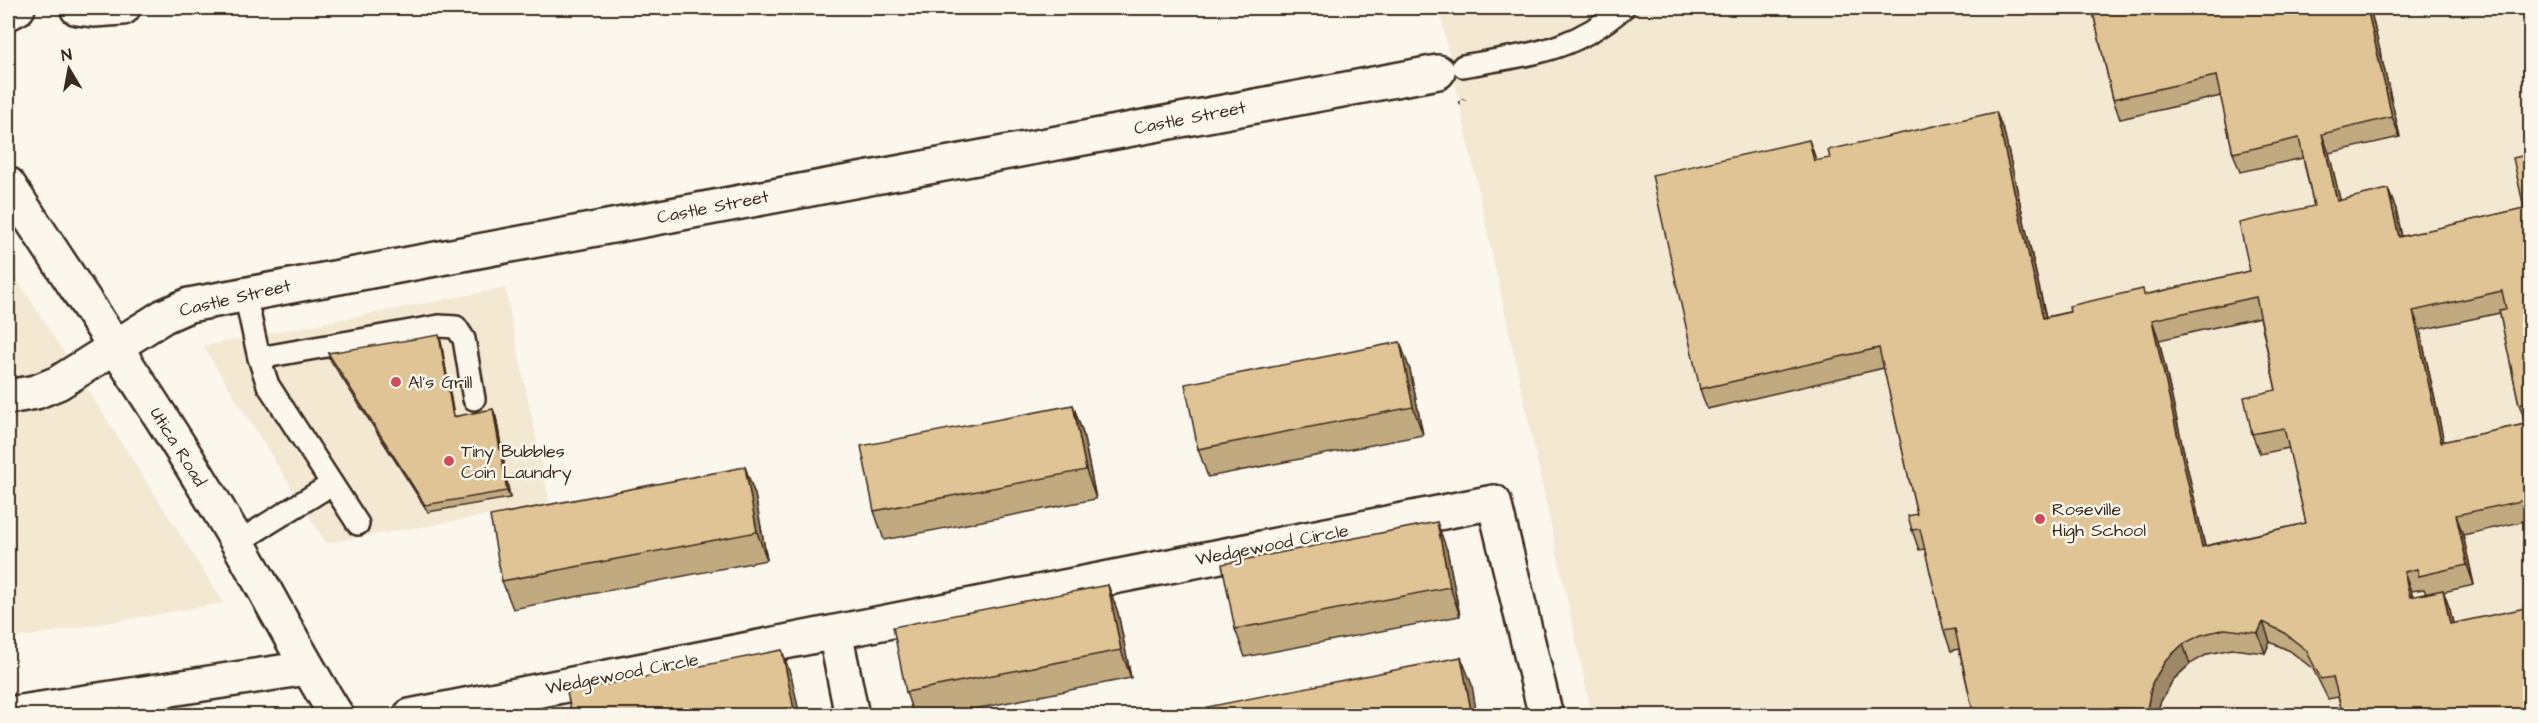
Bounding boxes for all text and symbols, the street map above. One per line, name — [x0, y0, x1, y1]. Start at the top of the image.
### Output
north arrow — [39, 39, 99, 99]
text: N — [60, 44, 73, 67]
street label: Castle Street — [1132, 95, 1249, 141]
street label: Castle Street — [655, 184, 772, 230]
street label: Castle Street — [177, 273, 294, 323]
place label: Al's Grill — [408, 370, 472, 395]
marker: Al's Grill — [389, 375, 403, 389]
street label: Utica Road — [144, 403, 212, 491]
place label: Tiny Bubbles Coin Laundry — [461, 439, 572, 486]
marker: Tiny Bubbles Coin Laundry — [442, 454, 456, 468]
place label: Roseville High School — [2052, 497, 2146, 544]
marker: Roseville High School — [2033, 512, 2047, 526]
street label: Wedgewood Circle — [1193, 518, 1351, 573]
street label: Wedgewood Circle — [543, 647, 701, 702]

